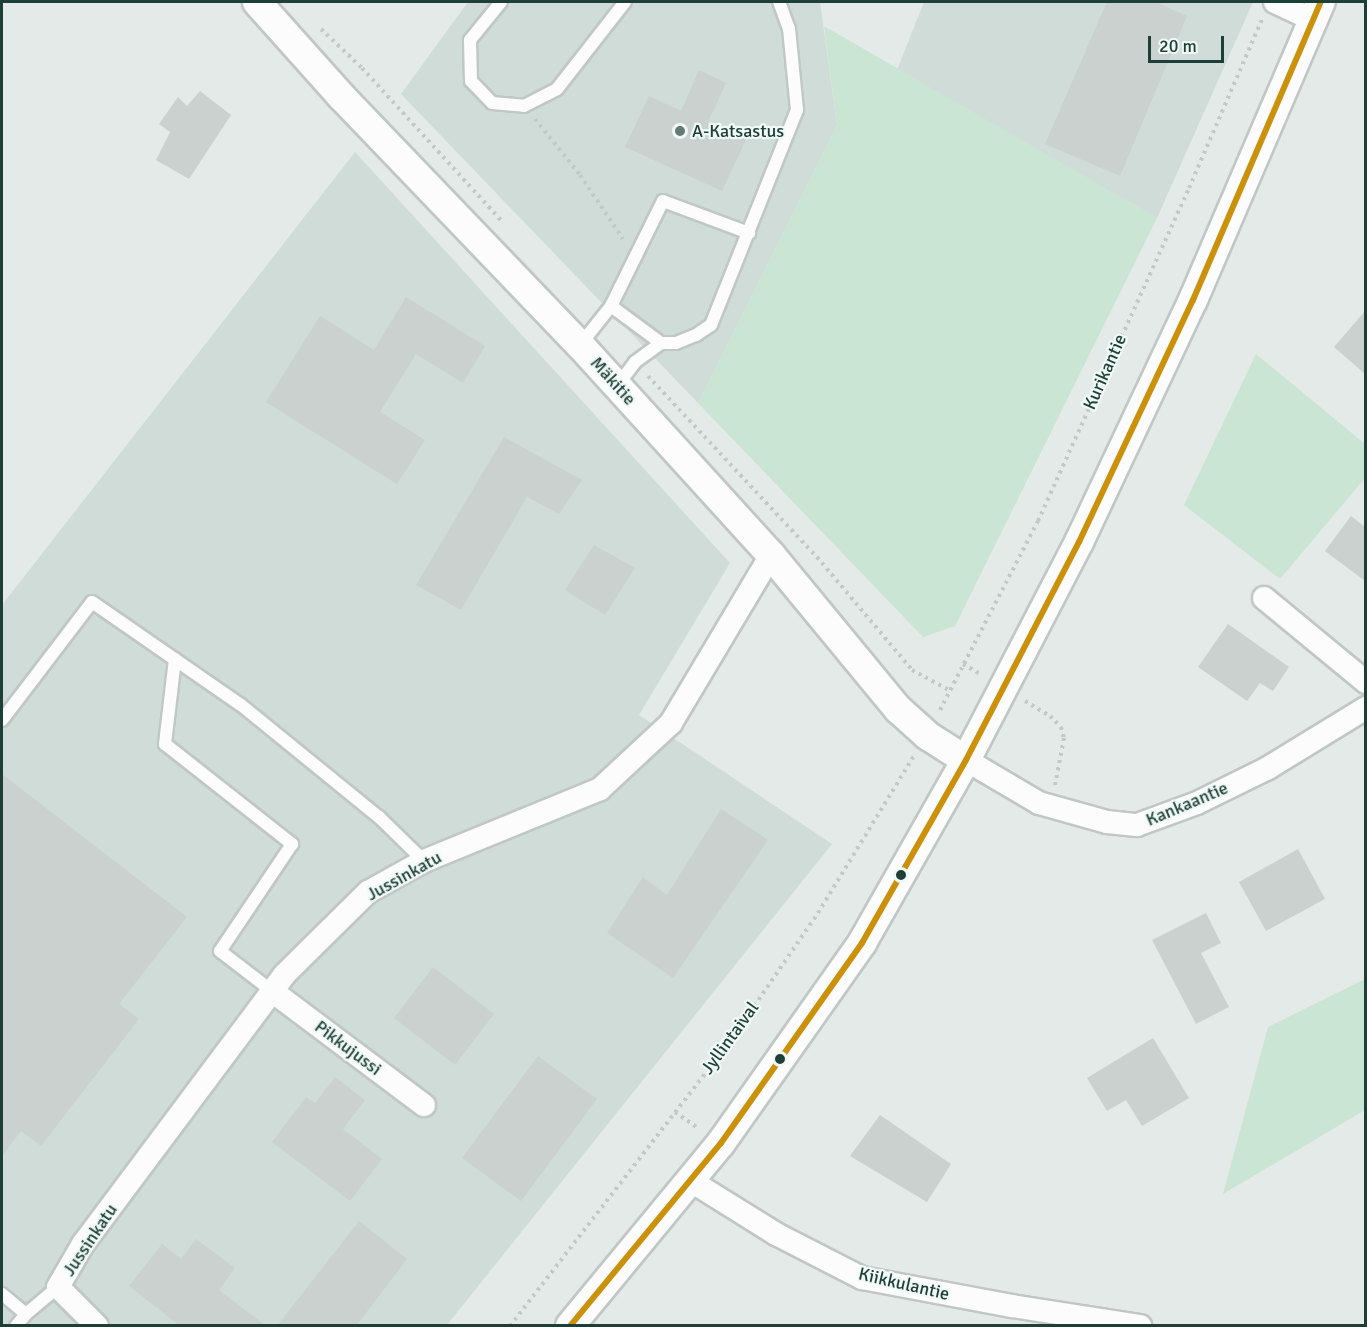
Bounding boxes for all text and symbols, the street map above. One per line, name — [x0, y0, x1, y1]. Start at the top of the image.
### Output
scale bar — [1151, 24, 1228, 62]
text: 20 m — [1159, 35, 1197, 57]
place label: A-Katsastus — [692, 120, 784, 142]
marker: A-Katsastus — [673, 124, 687, 138]
street label: Kurikantie — [1079, 331, 1131, 413]
street label: Mäkitie — [586, 352, 640, 410]
street label: Kankaantie — [1143, 777, 1231, 831]
street label: Jussinkatu — [363, 847, 445, 905]
unlabelled marker — [895, 869, 907, 881]
street label: Jyllintaival — [697, 998, 763, 1078]
street label: Pikkujussi — [310, 1016, 386, 1080]
unlabelled marker — [774, 1053, 786, 1065]
street label: Jussinkatu — [58, 1200, 122, 1280]
street label: Kiikkulantie — [856, 1263, 952, 1305]

